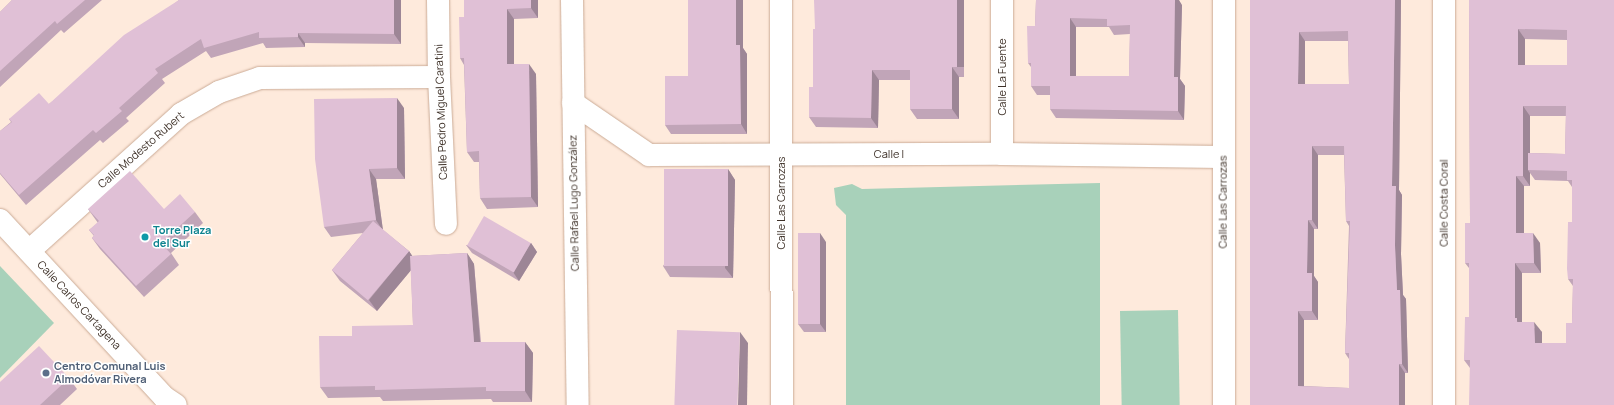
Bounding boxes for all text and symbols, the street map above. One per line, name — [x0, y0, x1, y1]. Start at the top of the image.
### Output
street label: Calle La Fuente — [995, 38, 1009, 116]
street label: Calle Pedro Miguel Caratini — [432, 44, 450, 180]
street label: Calle Modesto Rubert — [95, 109, 187, 191]
street label: Calle Rafael Lugo González — [566, 135, 582, 271]
street label: Calle I — [874, 147, 904, 161]
street label: Calle Las Carrozas — [1216, 156, 1230, 248]
street label: Calle Las Carrozas — [774, 157, 788, 249]
street label: Calle Costa Coral — [1437, 159, 1451, 247]
place label: Torre Plaza del Sur — [153, 224, 211, 250]
marker: Torre Plaza del Sur — [140, 232, 150, 242]
street label: Calle Carlos Cartagena — [34, 258, 124, 352]
place label: Centro Comunal Luis Almodóvar Rivera — [54, 360, 165, 386]
marker: Centro Comunal Luis Almodóvar Rivera — [41, 368, 51, 378]

